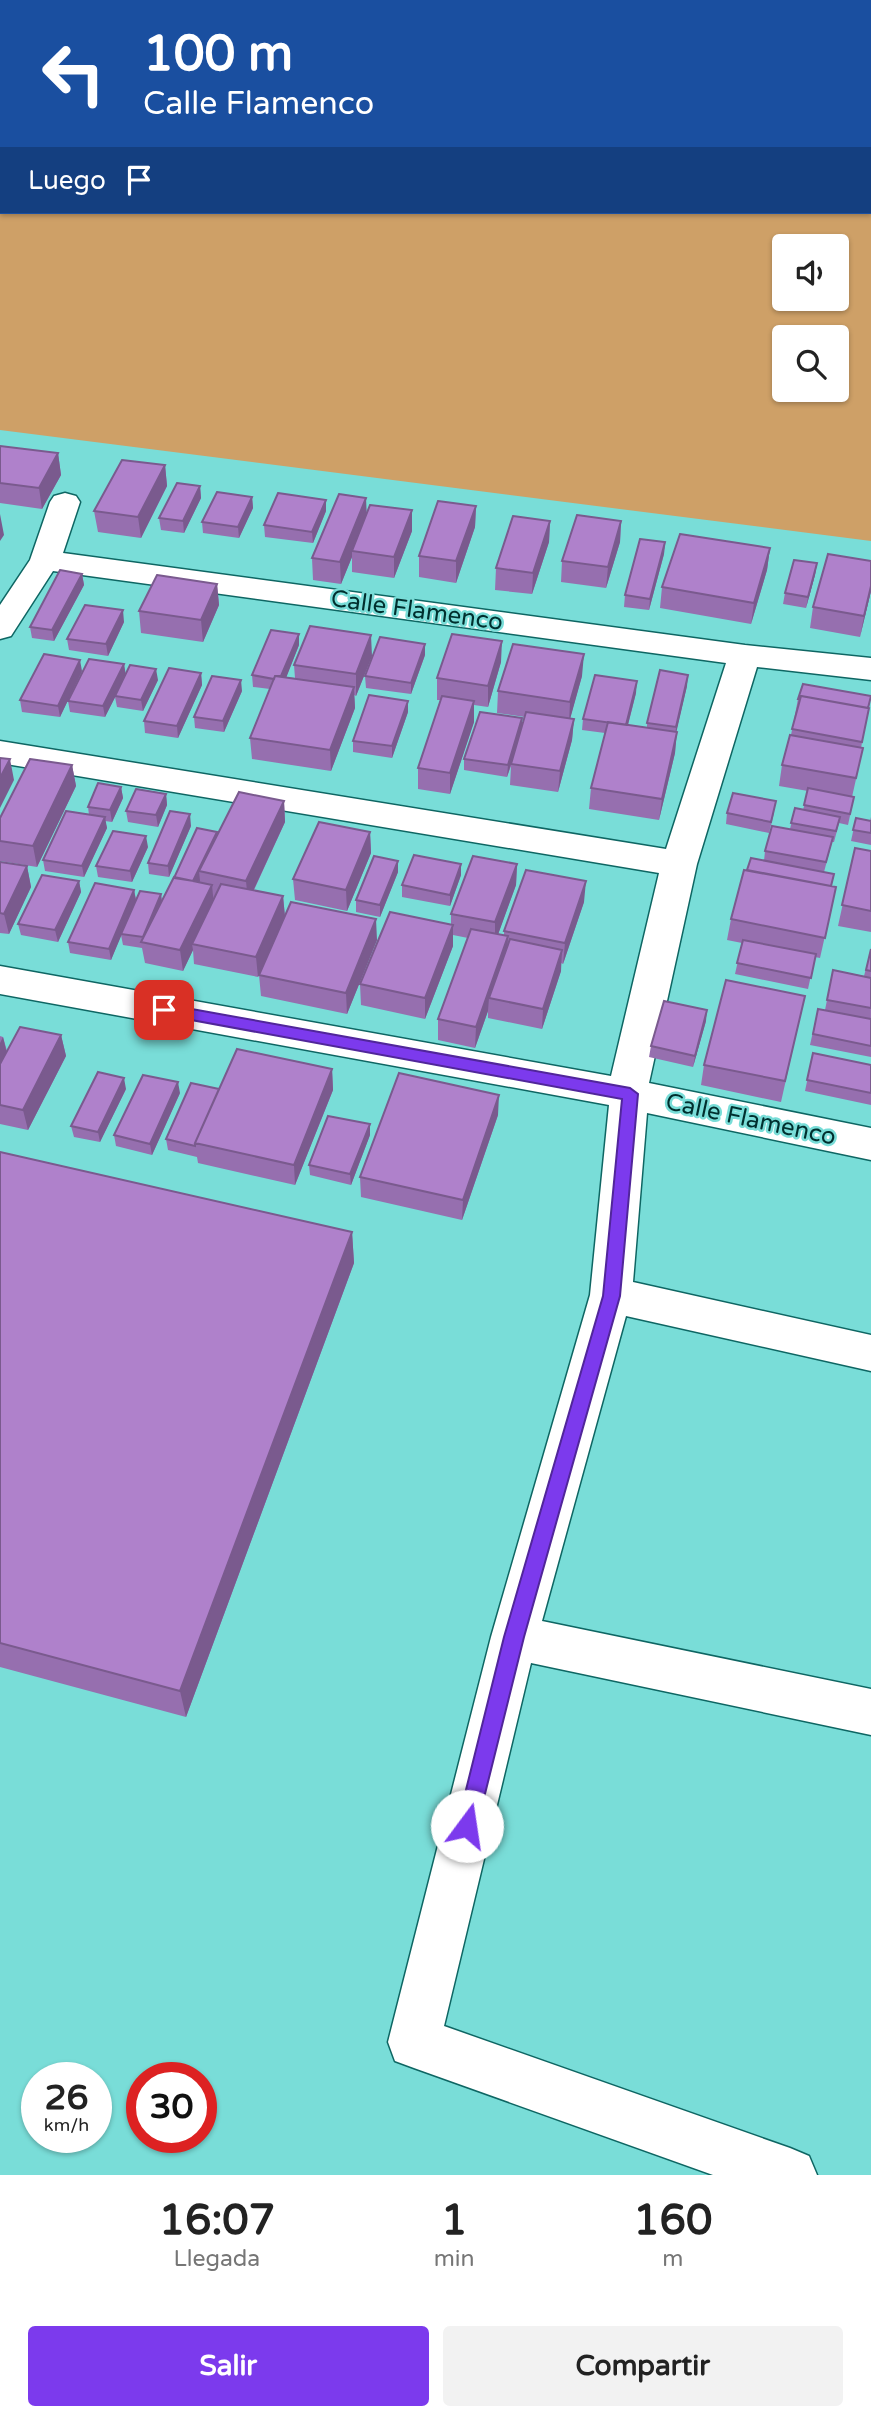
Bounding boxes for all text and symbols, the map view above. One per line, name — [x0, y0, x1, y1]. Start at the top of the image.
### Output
text: 100 m — [143, 25, 293, 84]
icon: left — [28, 28, 119, 119]
text: Calle Flamenco — [143, 85, 374, 123]
icon: arrive — [120, 161, 158, 199]
text: Luego — [28, 165, 106, 196]
map controls — [772, 234, 849, 402]
button: sound — [772, 234, 849, 311]
button: search — [772, 325, 849, 402]
street label: Calle Flamenco — [329, 584, 505, 637]
pin — [134, 980, 194, 1040]
icon: arrive — [145, 991, 183, 1029]
street label: Calle Flamenco — [663, 1087, 839, 1152]
position arrow — [430, 1789, 504, 1863]
speed limit sign: 30 — [126, 2062, 217, 2153]
text: 26 — [45, 2077, 88, 2119]
text: km/h — [44, 2114, 89, 2136]
text: 16:07 — [159, 2195, 275, 2246]
text: 1 — [441, 2195, 467, 2246]
text: 160 — [633, 2195, 712, 2246]
text: Llegada — [173, 2245, 260, 2273]
text: min — [434, 2245, 475, 2273]
text: m — [662, 2245, 683, 2273]
button: Salir — [28, 2326, 429, 2406]
button: Compartir — [443, 2326, 843, 2406]

